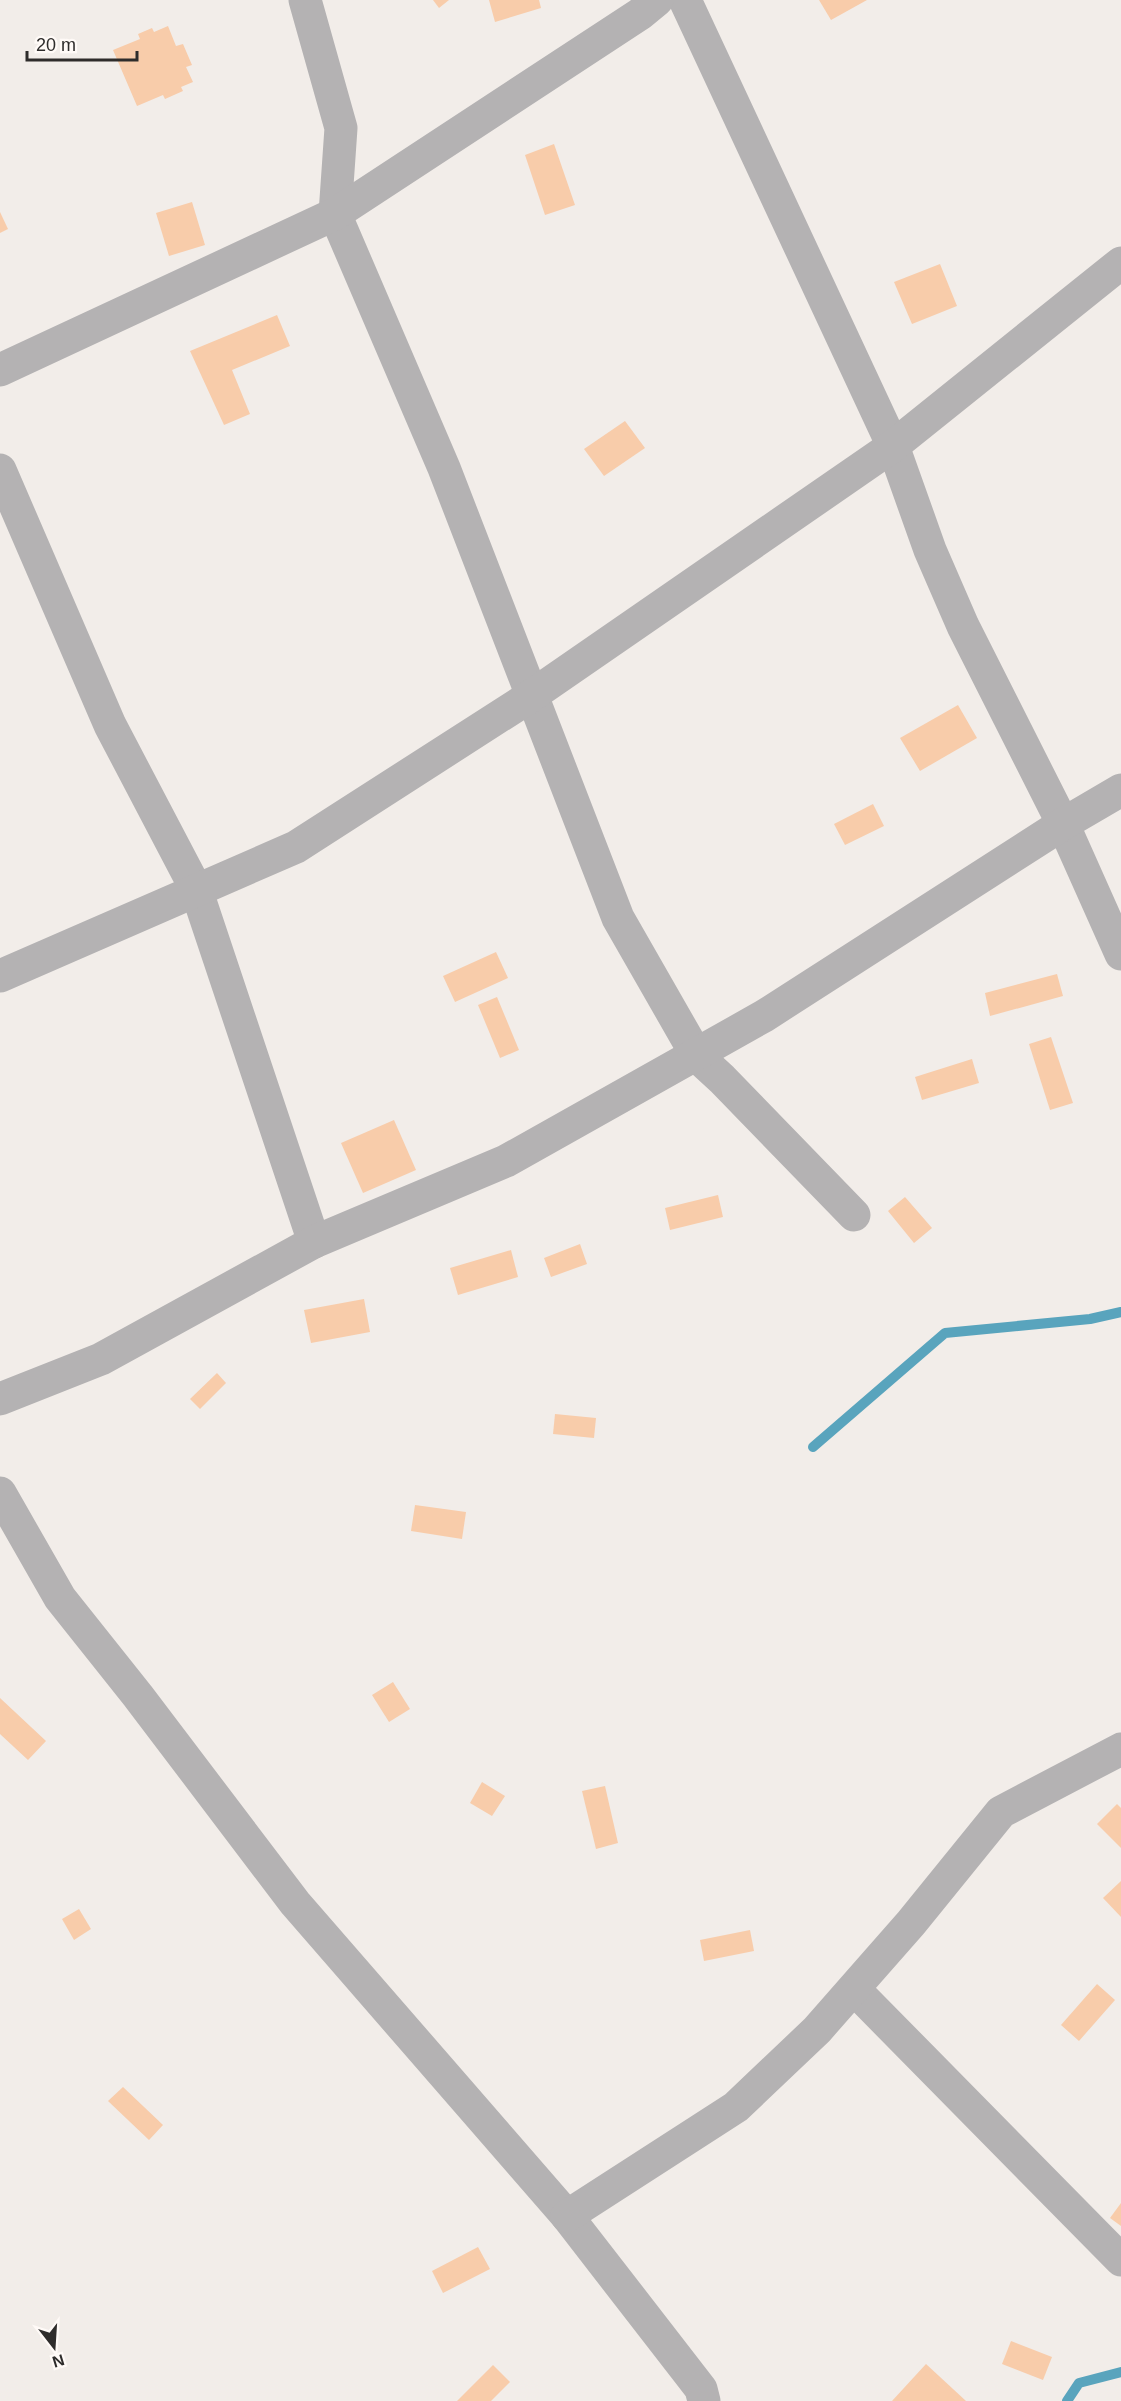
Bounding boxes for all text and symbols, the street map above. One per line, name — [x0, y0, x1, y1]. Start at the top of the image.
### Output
scale bar — [27, 24, 136, 62]
text: 20 m — [36, 35, 76, 55]
north arrow — [24, 2317, 84, 2377]
text: N — [50, 2351, 66, 2371]

